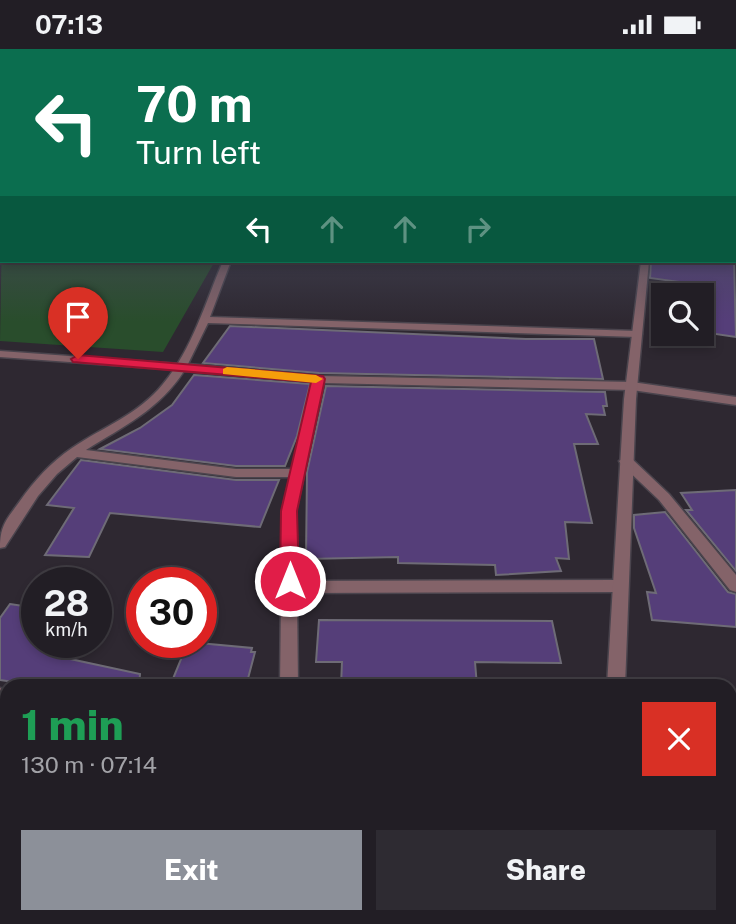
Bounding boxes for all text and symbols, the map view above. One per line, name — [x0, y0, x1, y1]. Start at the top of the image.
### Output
text: 07:13 — [35, 9, 103, 40]
text: 70 m — [136, 75, 253, 133]
icon: left — [21, 77, 112, 168]
text: Turn left — [136, 134, 261, 171]
icon: left — [240, 210, 278, 248]
icon: ahead — [313, 210, 351, 248]
icon: ahead — [386, 210, 424, 248]
icon: right — [459, 210, 497, 248]
map controls — [651, 283, 714, 346]
button: search — [651, 283, 714, 346]
pin — [48, 287, 108, 359]
icon: arrive — [59, 298, 97, 336]
position arrow — [253, 544, 327, 618]
speed limit sign: 30 — [126, 567, 217, 658]
text: 28 — [44, 583, 89, 624]
text: km/h — [45, 619, 88, 640]
text: 1 min — [21, 700, 124, 749]
button: close — [642, 702, 716, 776]
text: 130 m · 07:14 — [21, 751, 157, 778]
button: Exit — [21, 830, 362, 910]
button: Share — [376, 830, 716, 910]

